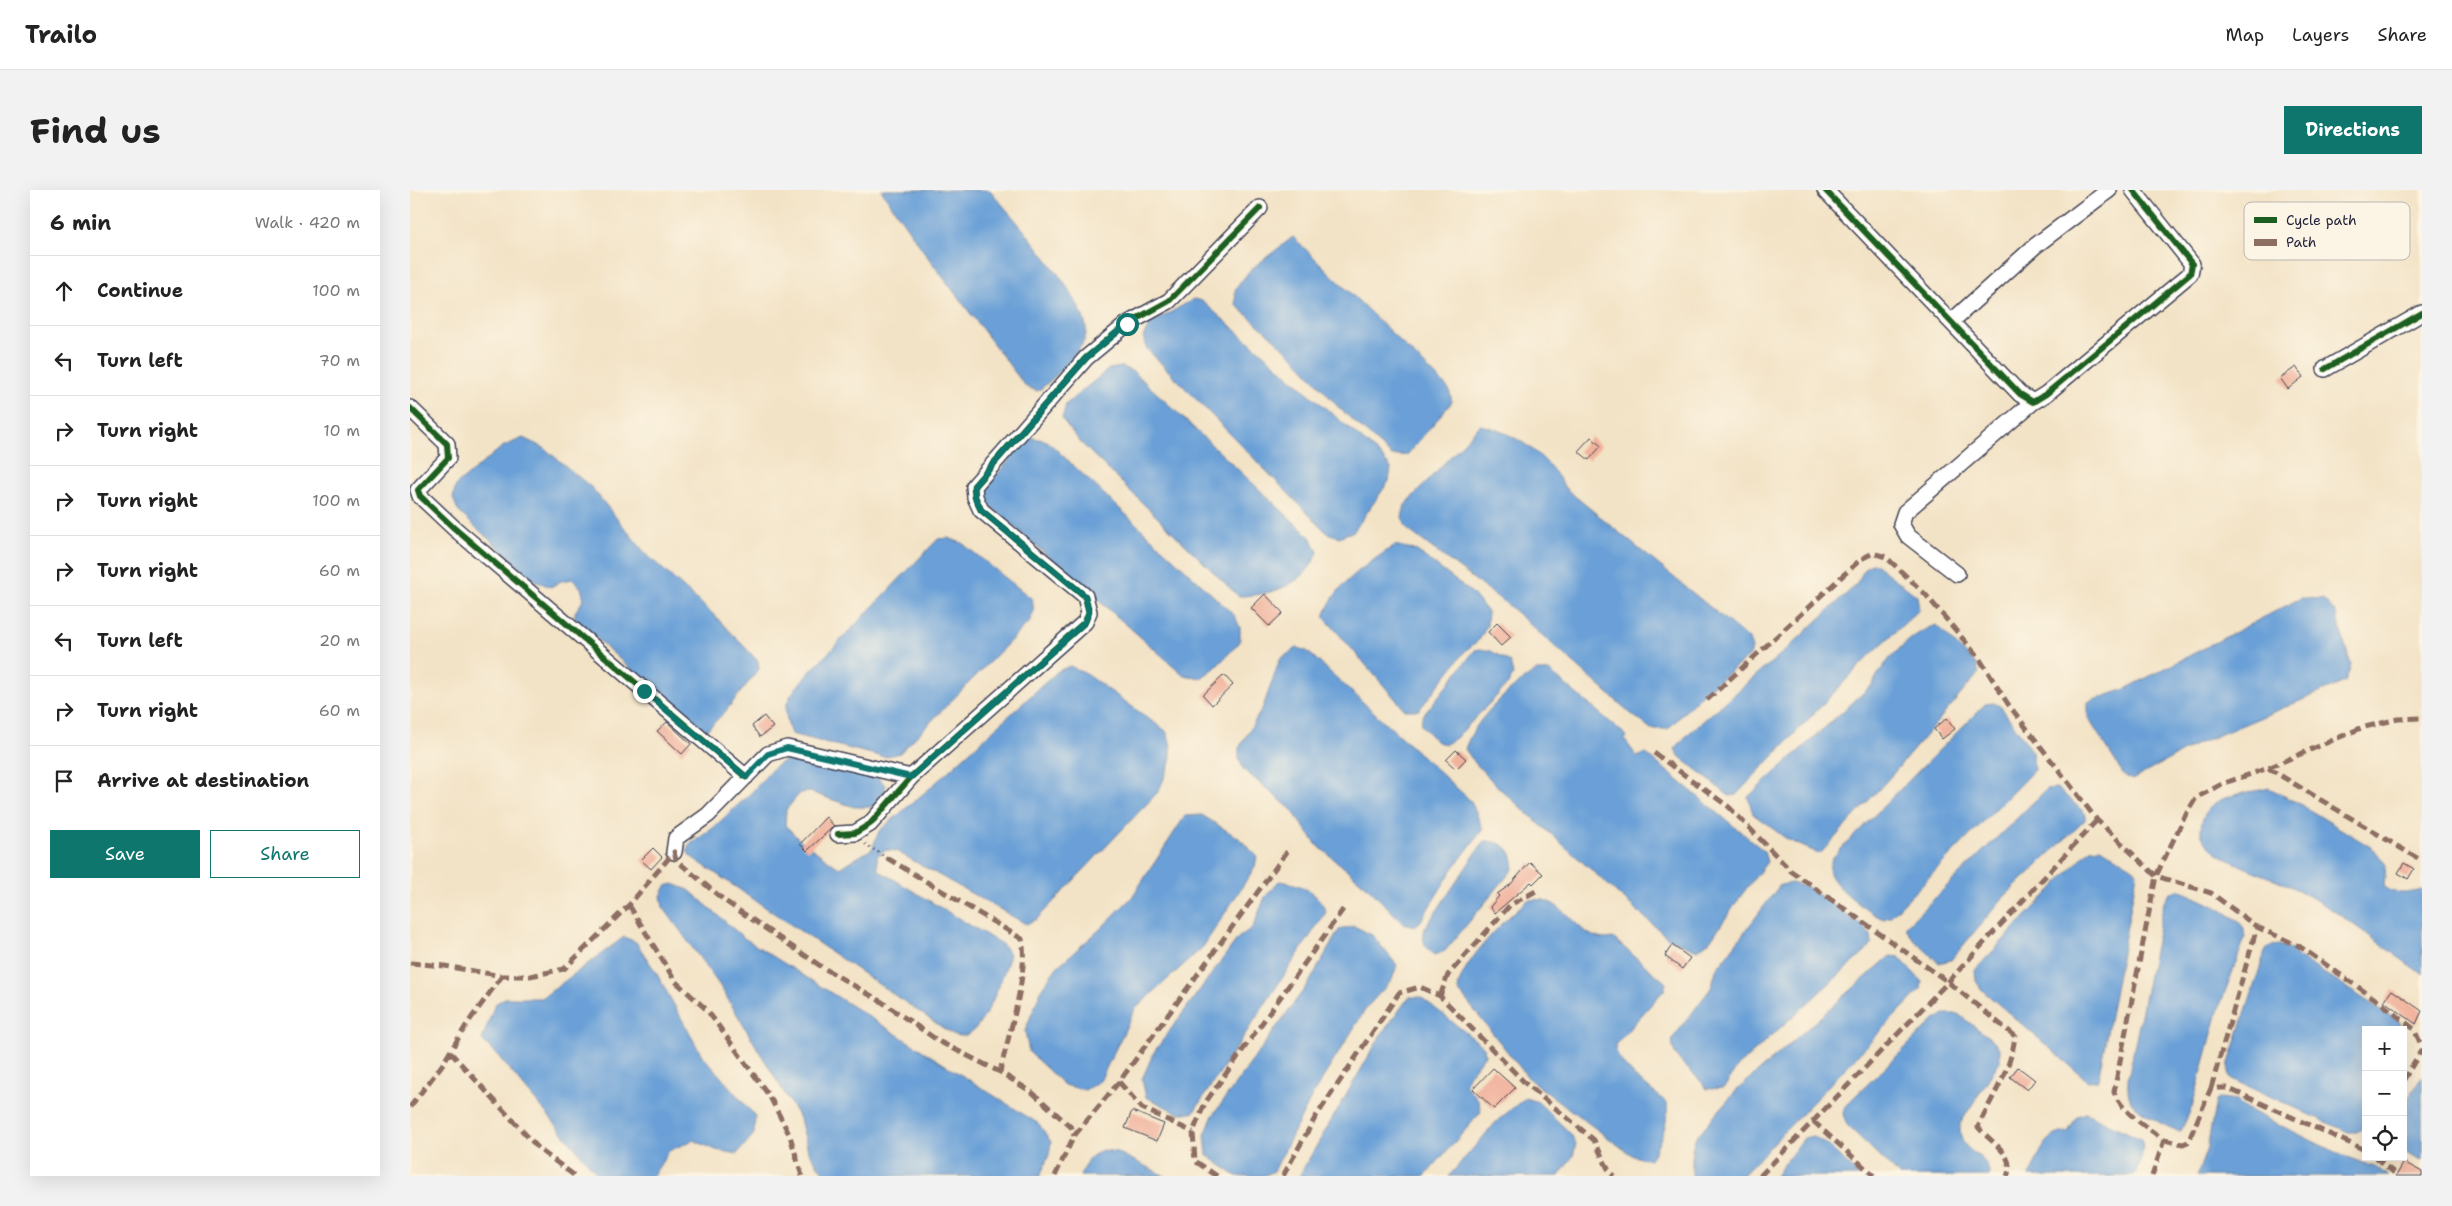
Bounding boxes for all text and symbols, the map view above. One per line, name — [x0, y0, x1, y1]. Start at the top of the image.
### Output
text: Trailo — [25, 19, 97, 51]
text: Map — [2226, 23, 2264, 47]
text: Layers — [2292, 23, 2349, 47]
text: Share — [2377, 23, 2427, 47]
button: Directions — [2284, 106, 2422, 154]
text: Find us — [30, 107, 161, 154]
legend — [2244, 202, 2410, 260]
text: 6 min — [50, 209, 111, 237]
text: Cycle path — [2286, 211, 2357, 229]
text: Walk · 420 m — [255, 212, 360, 233]
text: Path — [2286, 233, 2317, 251]
icon: ahead — [50, 277, 78, 305]
text: Continue — [97, 278, 183, 303]
text: 100 m — [312, 280, 360, 301]
route start — [1116, 313, 1139, 336]
icon: left — [50, 347, 78, 375]
text: Turn left — [97, 348, 183, 373]
text: 70 m — [319, 350, 360, 371]
icon: right — [50, 417, 78, 445]
text: Turn right — [97, 418, 198, 443]
text: 10 m — [323, 420, 360, 441]
icon: right — [50, 487, 78, 515]
text: Turn right — [97, 488, 198, 513]
text: 100 m — [312, 490, 360, 511]
icon: right — [50, 557, 78, 585]
text: Turn right — [97, 558, 198, 583]
text: 60 m — [319, 560, 360, 581]
icon: left — [50, 627, 78, 655]
text: Turn left — [97, 628, 183, 653]
text: 20 m — [319, 630, 360, 651]
route end — [633, 680, 656, 703]
icon: right — [50, 697, 78, 725]
text: Turn right — [97, 698, 198, 723]
text: 60 m — [319, 700, 360, 721]
icon: arrive — [50, 767, 78, 795]
text: Arrive at destination — [97, 768, 309, 793]
button: Save — [50, 830, 200, 878]
button: Share — [210, 830, 360, 878]
map controls — [2362, 1026, 2407, 1161]
button: + — [2362, 1026, 2407, 1071]
button: − — [2362, 1071, 2407, 1116]
button: locate — [2362, 1116, 2407, 1161]

